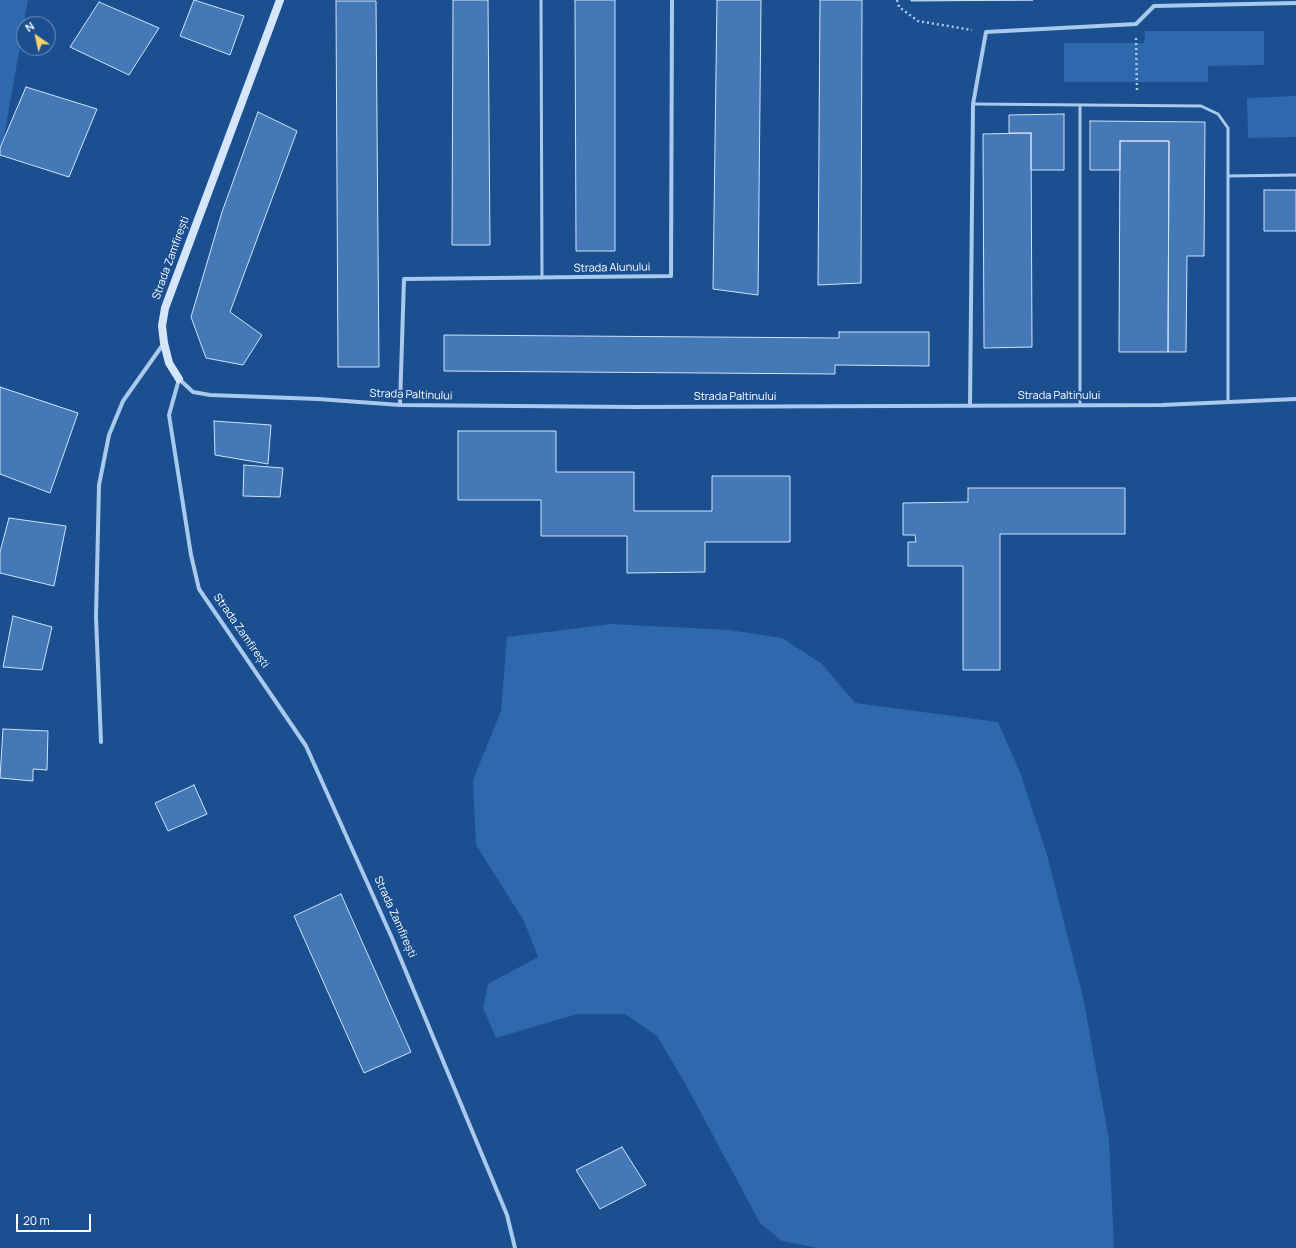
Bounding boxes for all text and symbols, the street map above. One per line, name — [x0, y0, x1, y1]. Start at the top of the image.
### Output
north arrow — [16, 16, 56, 56]
text: N — [22, 18, 37, 35]
street label: Strada Zamfirești — [150, 215, 192, 301]
street label: Strada Alunului — [574, 261, 650, 275]
street label: Strada Paltinului — [369, 387, 453, 403]
street label: Strada Paltinului — [1018, 389, 1100, 403]
street label: Strada Paltinului — [694, 390, 776, 404]
street label: Strada Zamfirești — [210, 591, 272, 671]
street label: Strada Zamfirești — [371, 874, 419, 960]
scale bar — [18, 1206, 93, 1232]
text: 20 m — [23, 1212, 50, 1229]

